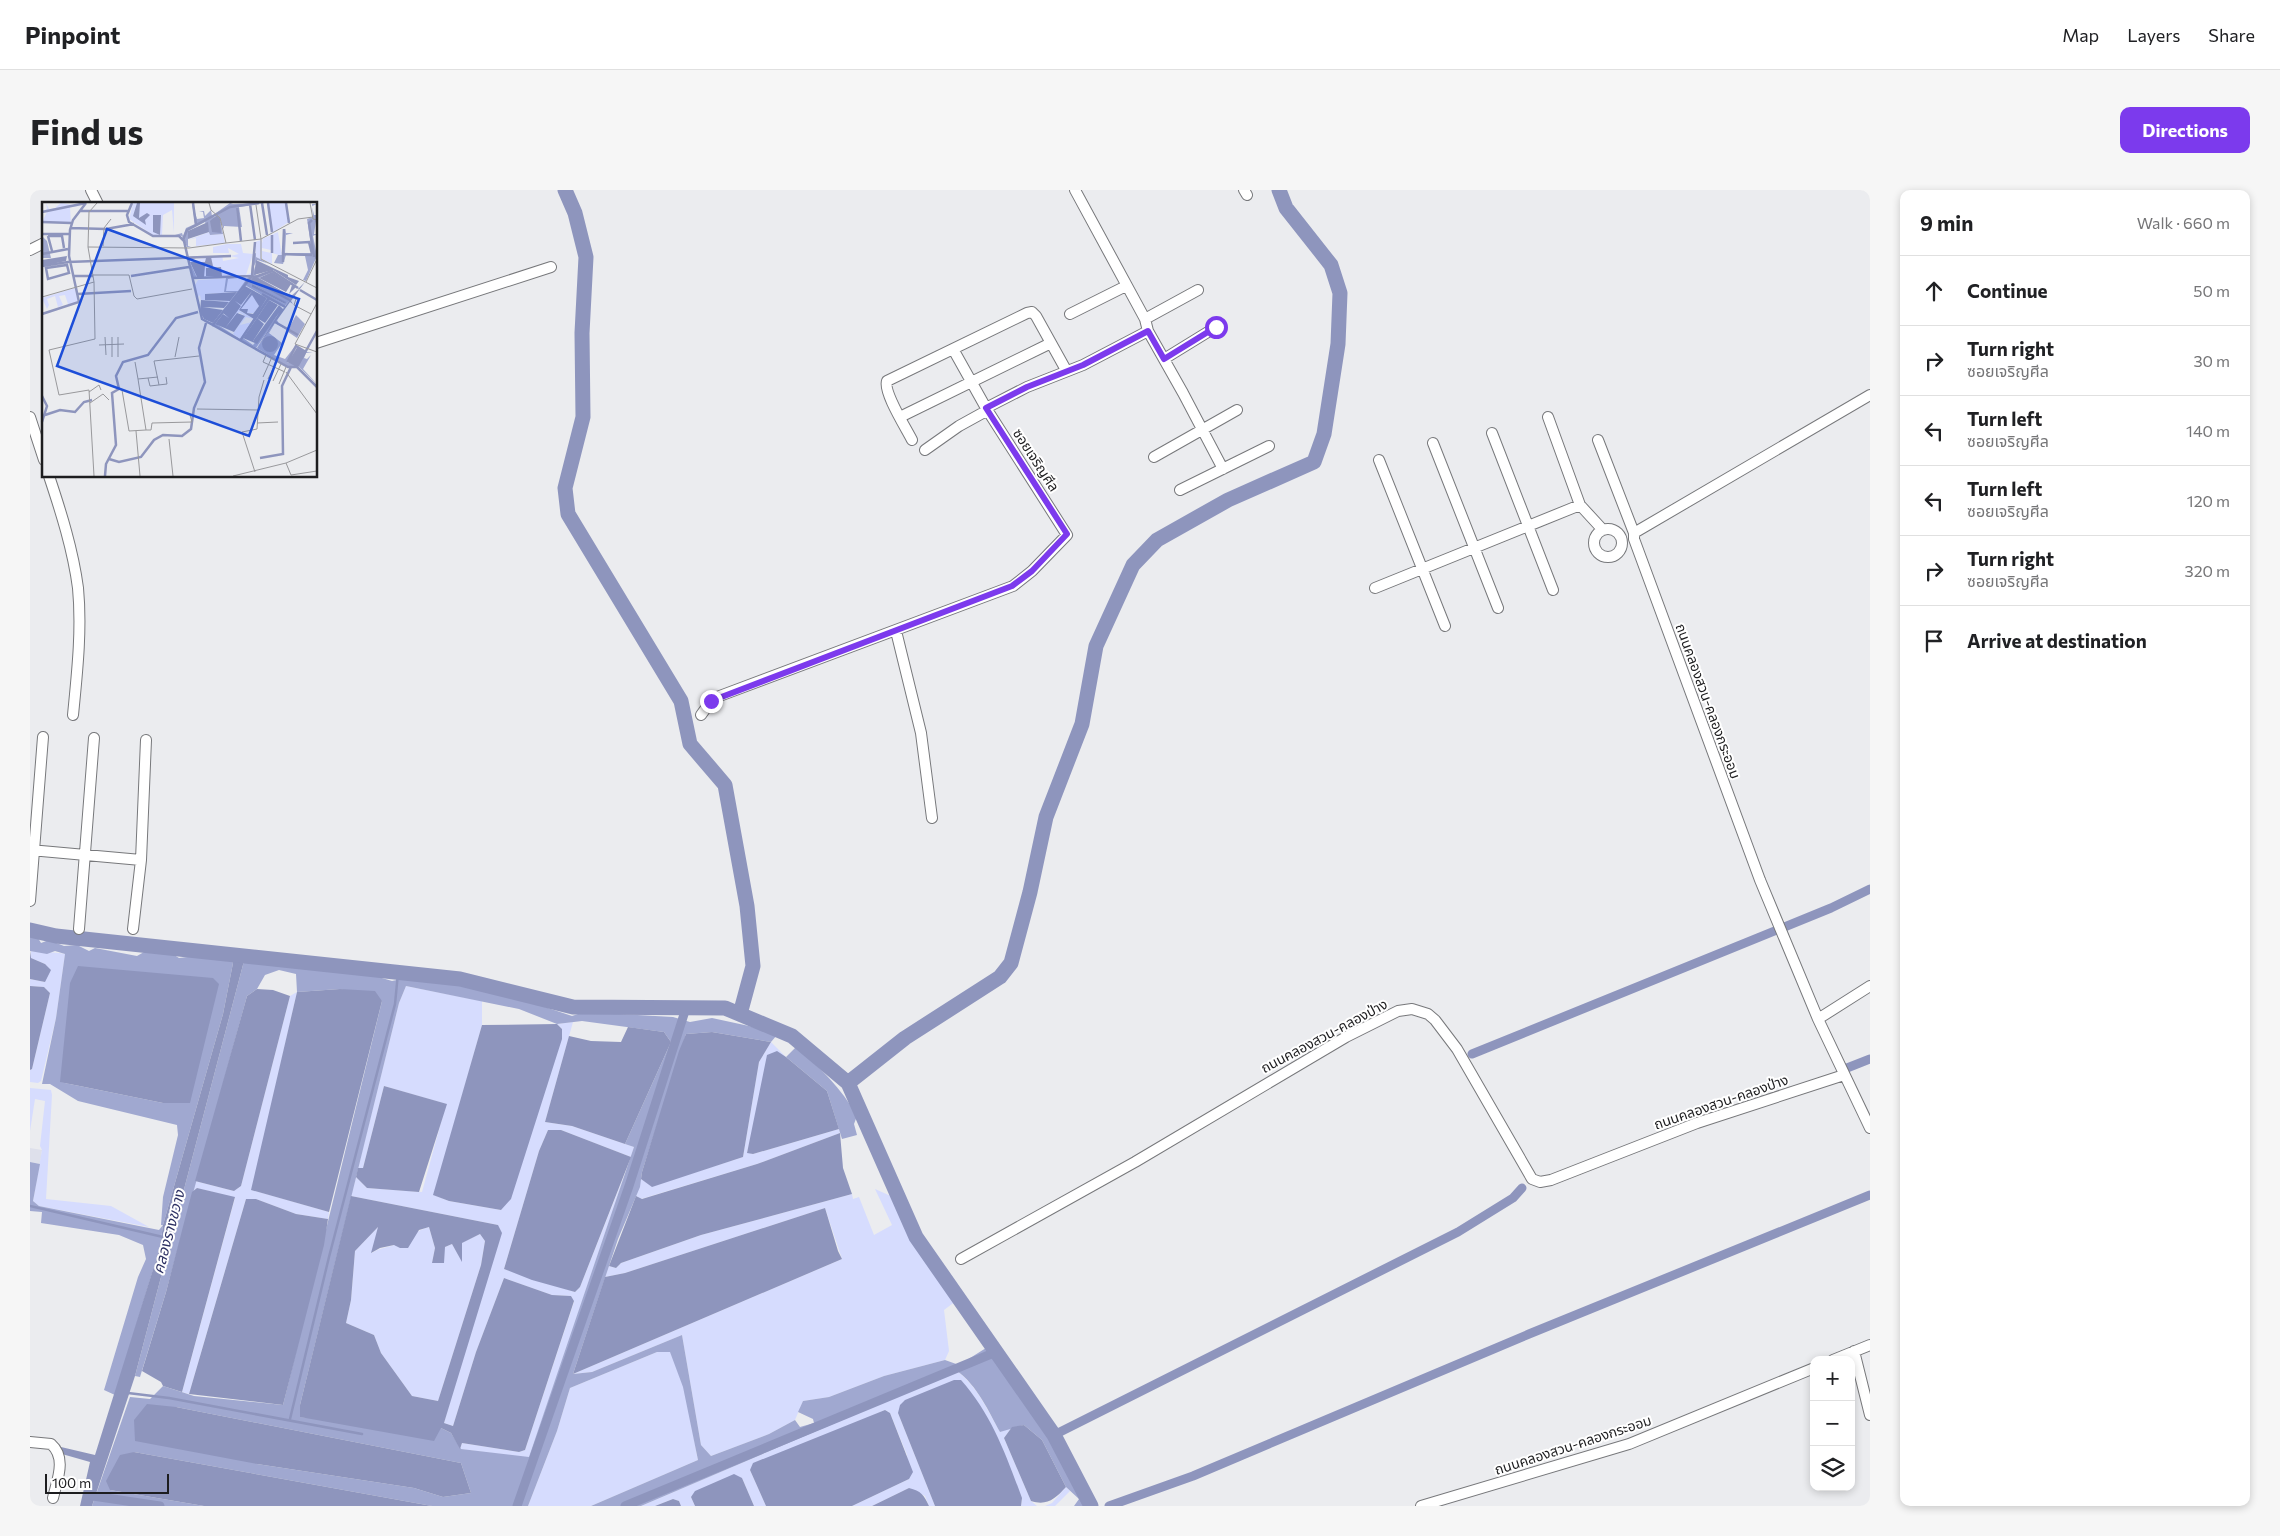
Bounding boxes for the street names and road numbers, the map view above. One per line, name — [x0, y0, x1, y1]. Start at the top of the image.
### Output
street label: ซอยเจริญศีล — [1010, 425, 1063, 494]
street label: ถนนคลองสวน-คลองกระออม — [1672, 621, 1744, 781]
street label: ถนนคลองสวน-คลองป่าง — [1258, 995, 1390, 1076]
street label: ถนนคลองสวน-คลองป่าง — [1651, 1071, 1790, 1133]
street label: ถนนคลองสวน-คลองกระออม — [1492, 1411, 1653, 1478]

